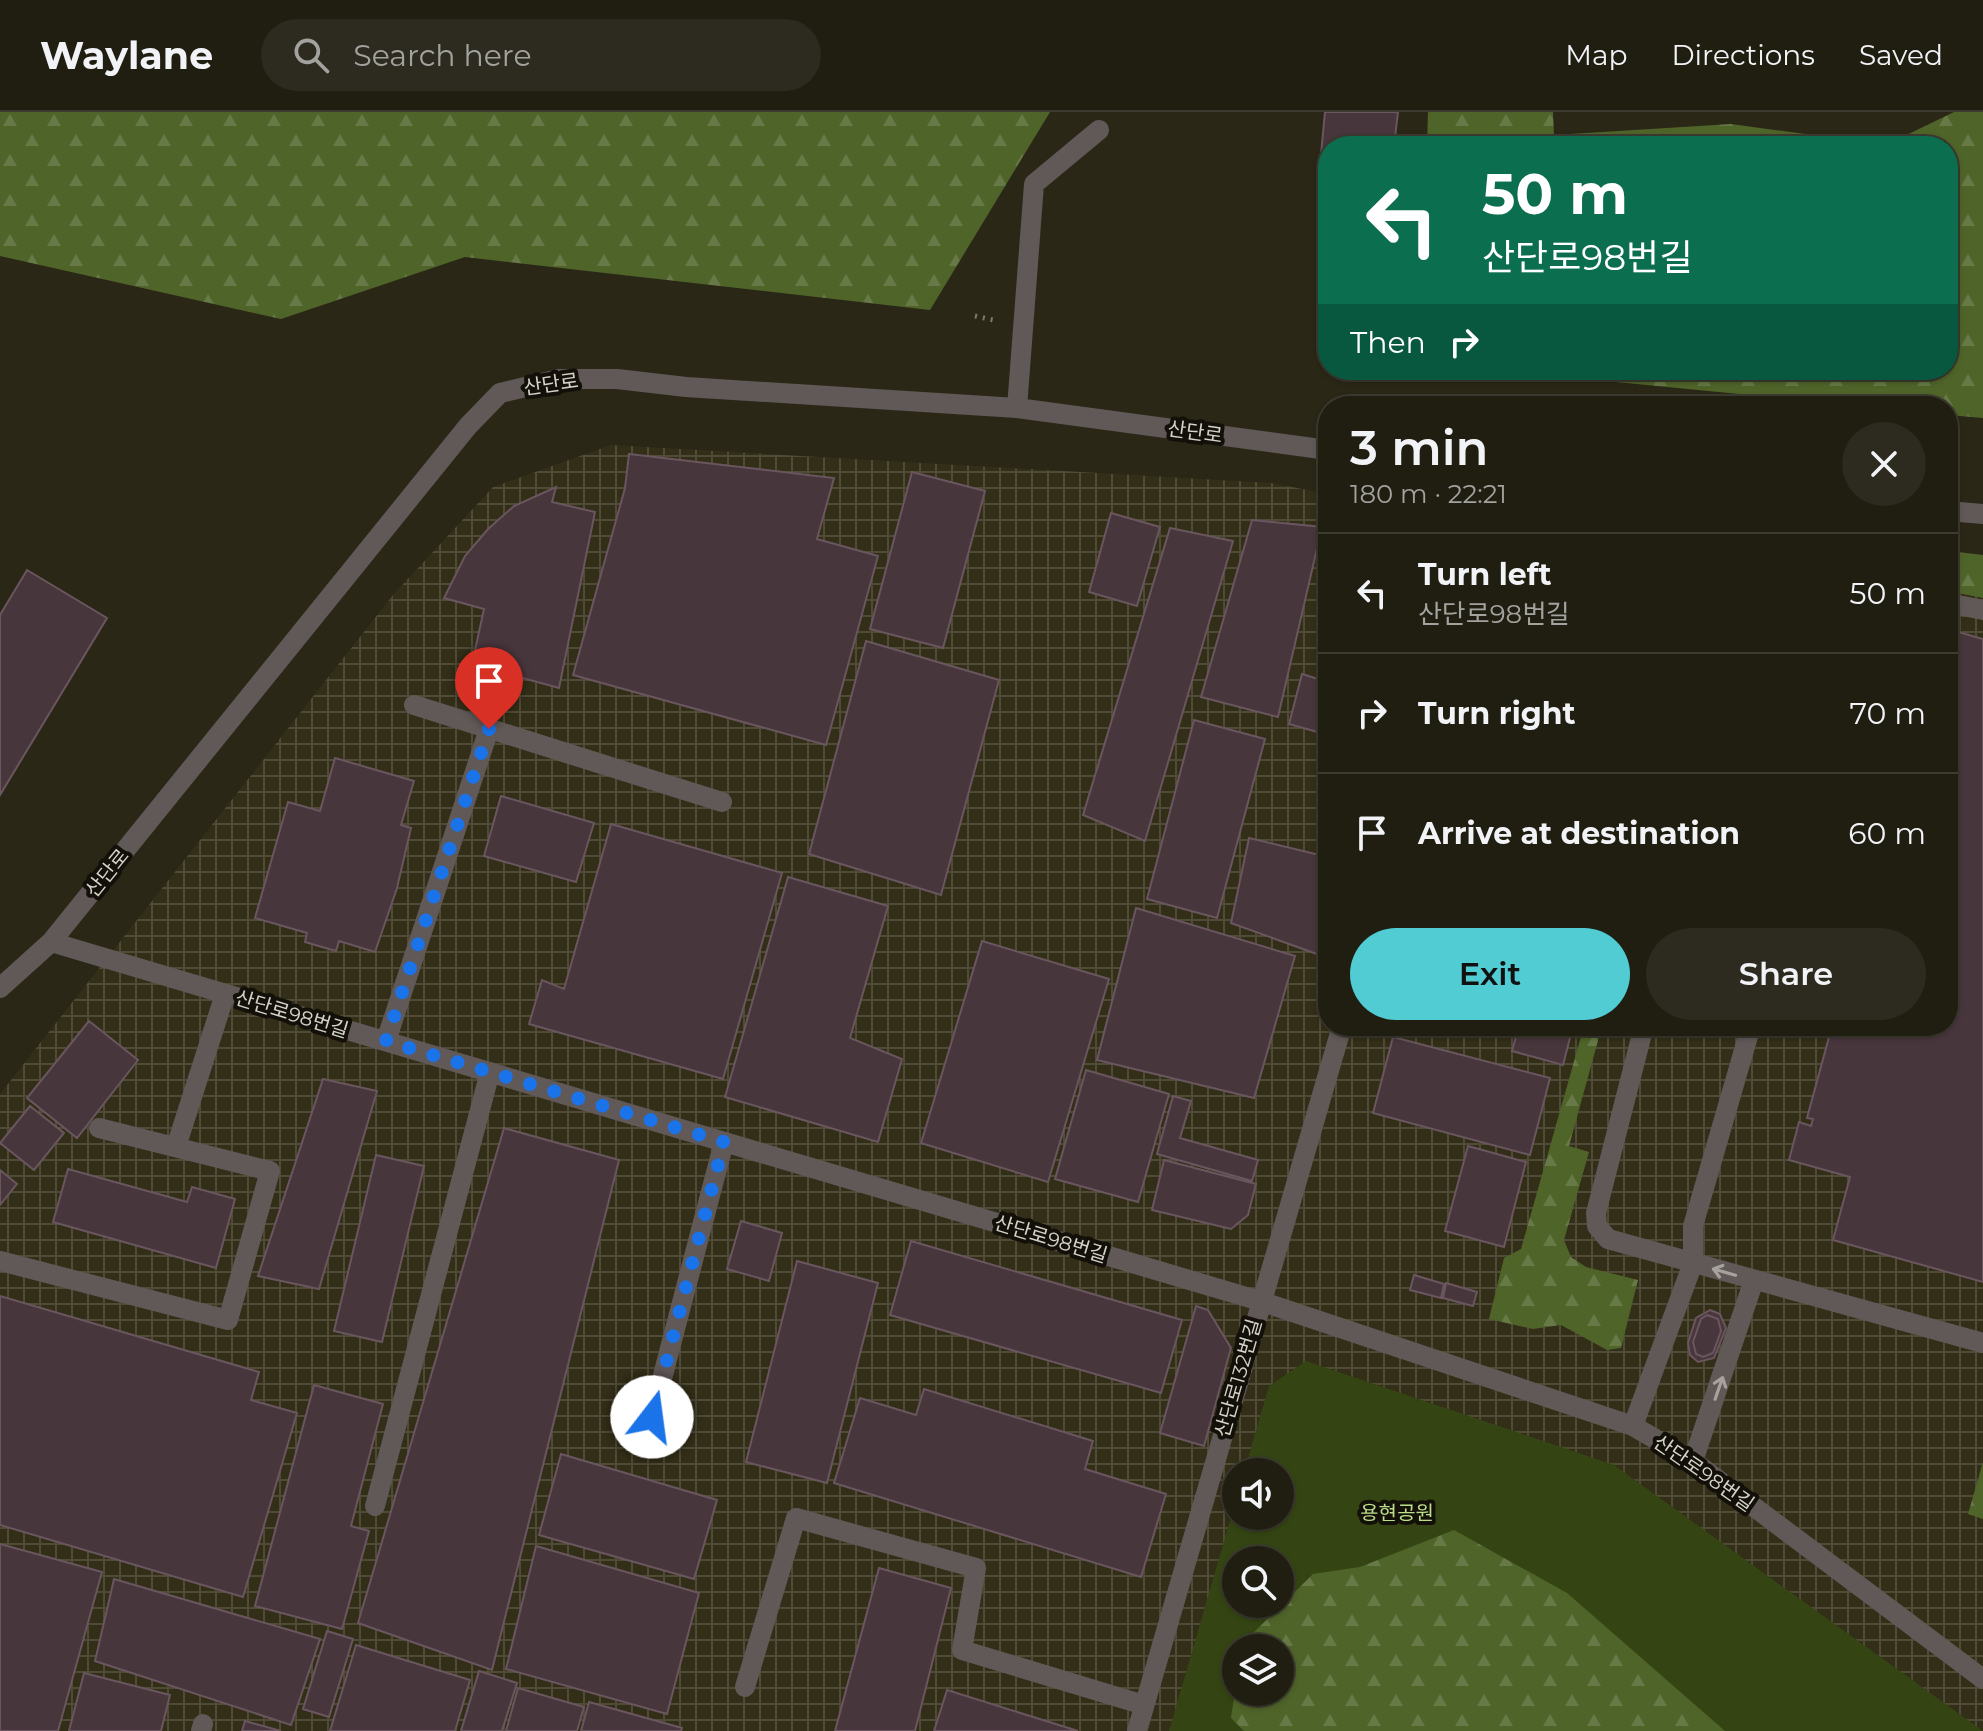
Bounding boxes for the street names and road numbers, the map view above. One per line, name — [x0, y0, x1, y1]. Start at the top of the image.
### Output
street label: 산단로 — [522, 368, 580, 400]
street label: 산단로 — [1166, 416, 1224, 448]
street label: 산단로 — [80, 844, 134, 902]
street label: 산단로98번길 — [233, 985, 351, 1043]
street label: 산단로98번길 — [992, 1210, 1110, 1268]
street label: 산단로132번길 — [1210, 1316, 1266, 1440]
street label: 산단로98번길 — [1649, 1430, 1759, 1516]

